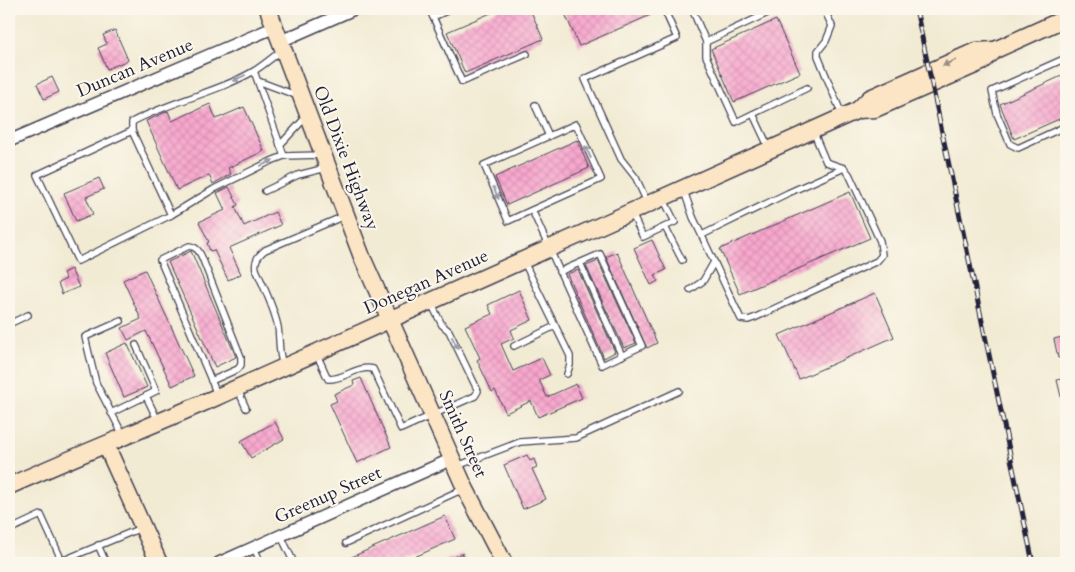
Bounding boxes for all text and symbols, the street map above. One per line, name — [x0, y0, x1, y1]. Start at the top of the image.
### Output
street label: Duncan Avenue — [73, 32, 197, 104]
one-way arrow — [942, 59, 956, 67]
one-way arrow — [232, 74, 246, 82]
street label: Old Dixie Highway — [307, 82, 385, 234]
one-way arrow — [584, 144, 593, 159]
one-way arrow — [260, 158, 274, 166]
one-way arrow — [492, 186, 500, 201]
street label: Donegan Avenue — [360, 243, 492, 321]
one-way arrow — [451, 336, 459, 350]
street label: Smith Street — [433, 386, 493, 482]
street label: Greenup Street — [270, 460, 386, 530]

